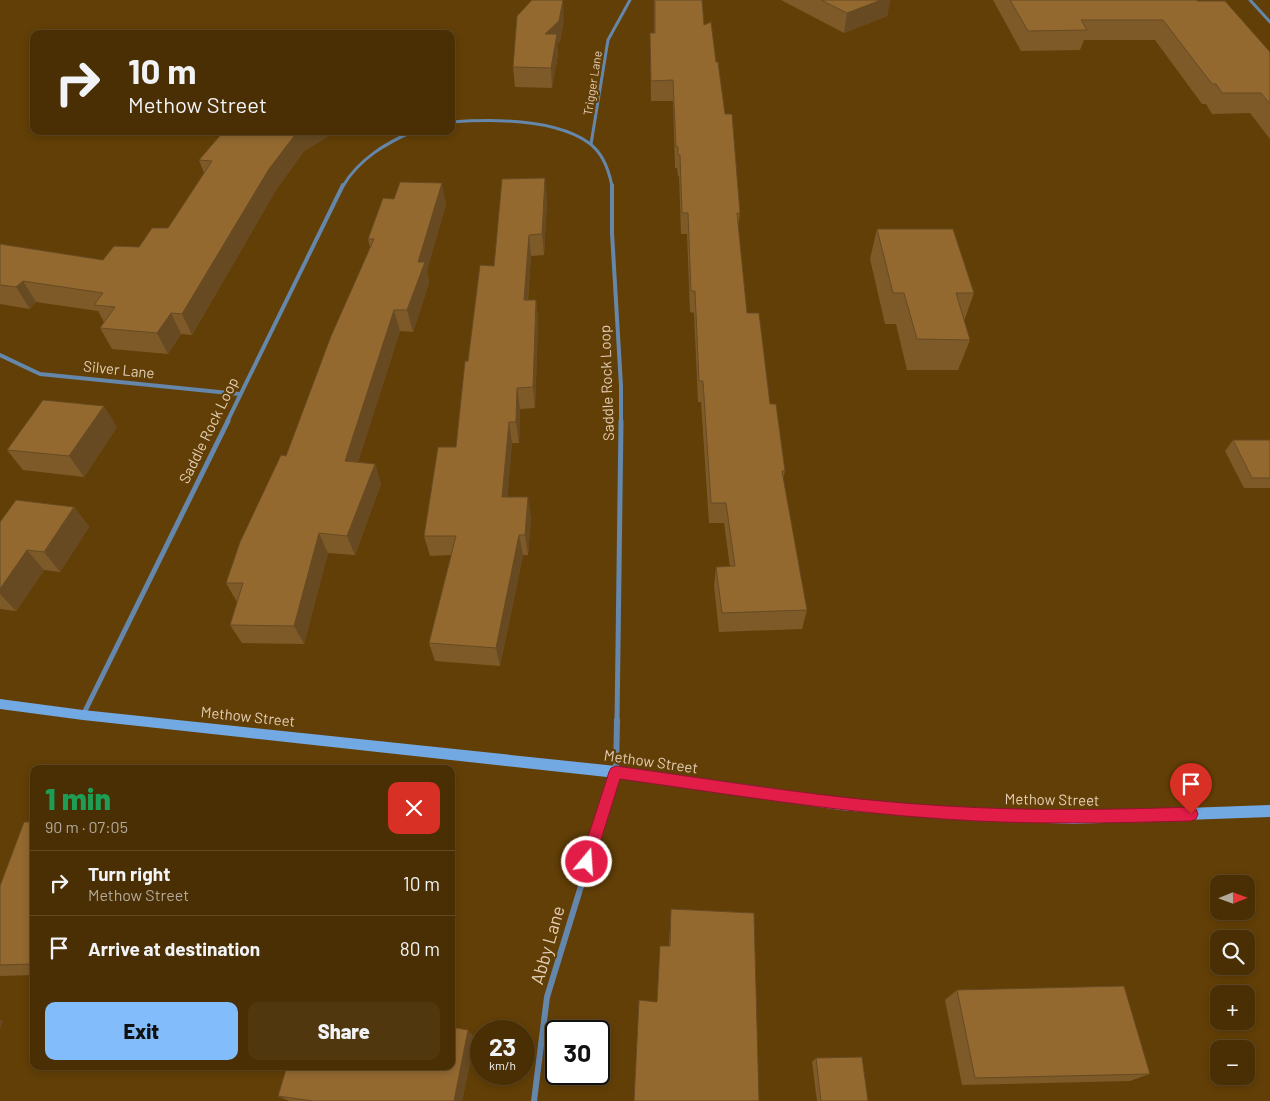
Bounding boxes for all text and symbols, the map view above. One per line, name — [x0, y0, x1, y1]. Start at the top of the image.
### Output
text: 10 m — [128, 49, 197, 91]
icon: right — [45, 50, 110, 115]
street label: Trigger Lane — [580, 50, 604, 116]
text: Methow Street — [128, 91, 267, 117]
street label: Saddle Rock Loop — [595, 325, 617, 441]
street label: Silver Lane — [82, 356, 156, 382]
street label: Saddle Rock Loop — [174, 374, 242, 486]
street label: Methow Street — [200, 702, 296, 730]
street label: Methow Street — [603, 745, 699, 777]
pin — [1170, 763, 1212, 814]
icon: arrive — [1177, 770, 1205, 798]
text: 1 min — [45, 780, 111, 816]
button: close — [388, 782, 440, 834]
street label: Methow Street — [1004, 789, 1100, 809]
text: 90 m · 07:05 — [45, 817, 128, 836]
position arrow — [560, 835, 612, 887]
text: Turn right — [88, 862, 170, 885]
icon: right — [45, 869, 73, 897]
text: 10 m — [403, 872, 440, 895]
north arrow — [1210, 875, 1255, 920]
map controls — [1210, 875, 1255, 1085]
text: Methow Street — [88, 885, 189, 904]
street label: Abby Lane — [525, 903, 569, 987]
button: search — [1210, 930, 1255, 975]
icon: arrive — [45, 934, 73, 962]
text: Arrive at destination — [88, 937, 260, 960]
text: 80 m — [400, 937, 440, 960]
button: + — [1210, 985, 1255, 1030]
button: Exit — [45, 1002, 238, 1060]
button: Share — [248, 1002, 440, 1060]
speed limit sign: 30 — [545, 1020, 610, 1085]
text: 23 — [489, 1031, 516, 1061]
button: − — [1210, 1040, 1255, 1085]
text: km/h — [489, 1058, 516, 1072]

